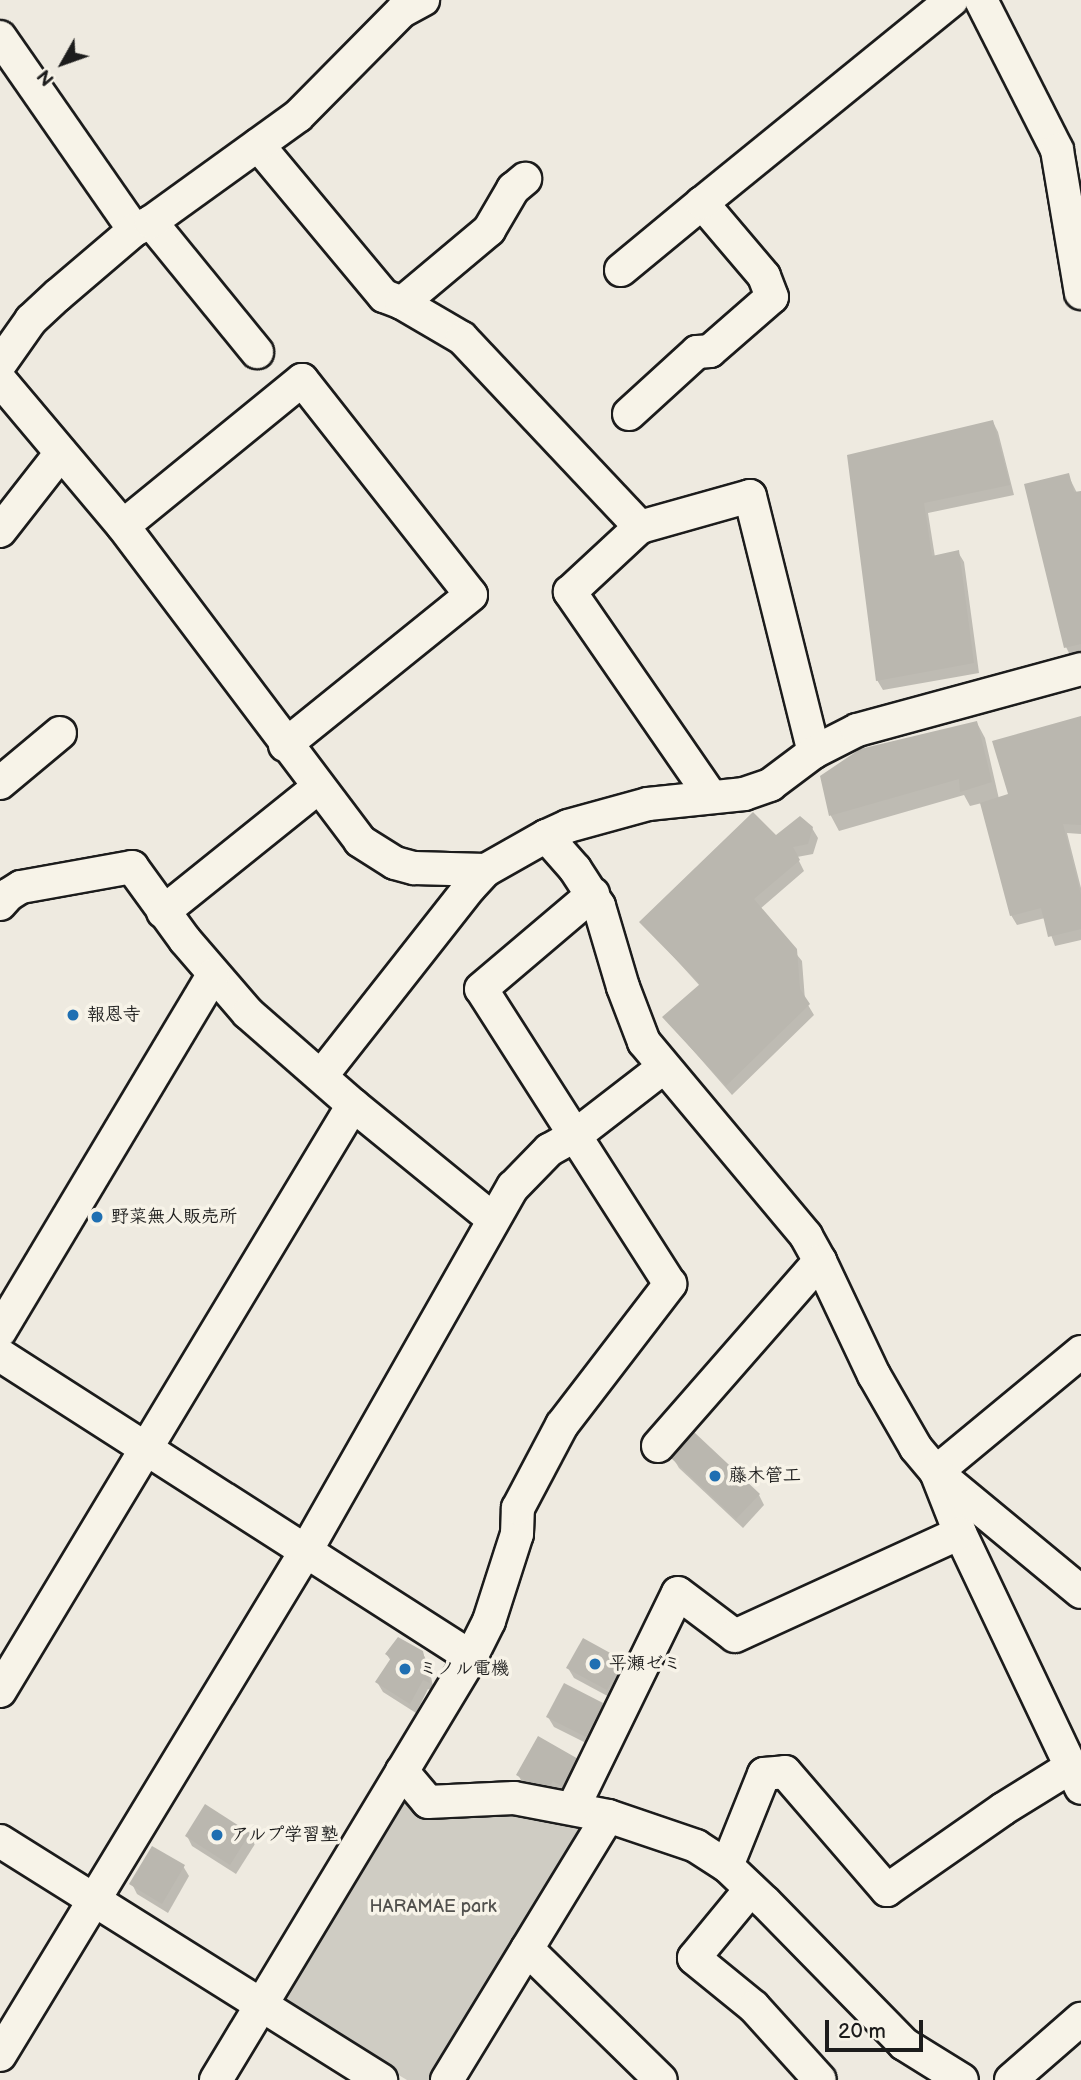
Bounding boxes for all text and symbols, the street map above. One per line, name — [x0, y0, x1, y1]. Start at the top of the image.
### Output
north arrow — [28, 28, 98, 98]
text: N — [33, 64, 60, 90]
place label: 報恩寺 — [87, 1004, 141, 1026]
marker: 報恩寺 — [65, 1007, 81, 1023]
place label: 野菜無人販売所 — [111, 1206, 237, 1228]
marker: 野菜無人販売所 — [89, 1209, 105, 1225]
place label: 藤木管工 — [729, 1465, 801, 1487]
marker: 藤木管工 — [707, 1468, 723, 1484]
place label: 平瀬ゼミ — [609, 1653, 681, 1675]
marker: 平瀬ゼミ — [587, 1656, 603, 1672]
place label: ミノル電機 — [419, 1658, 509, 1680]
marker: ミノル電機 — [397, 1661, 413, 1677]
place label: アルプ学習塾 — [231, 1824, 339, 1846]
marker: アルプ学習塾 — [209, 1827, 225, 1843]
park label: HARAMAE park — [369, 1896, 497, 1918]
scale bar — [829, 2007, 927, 2050]
text: 20 m — [838, 2019, 886, 2044]

